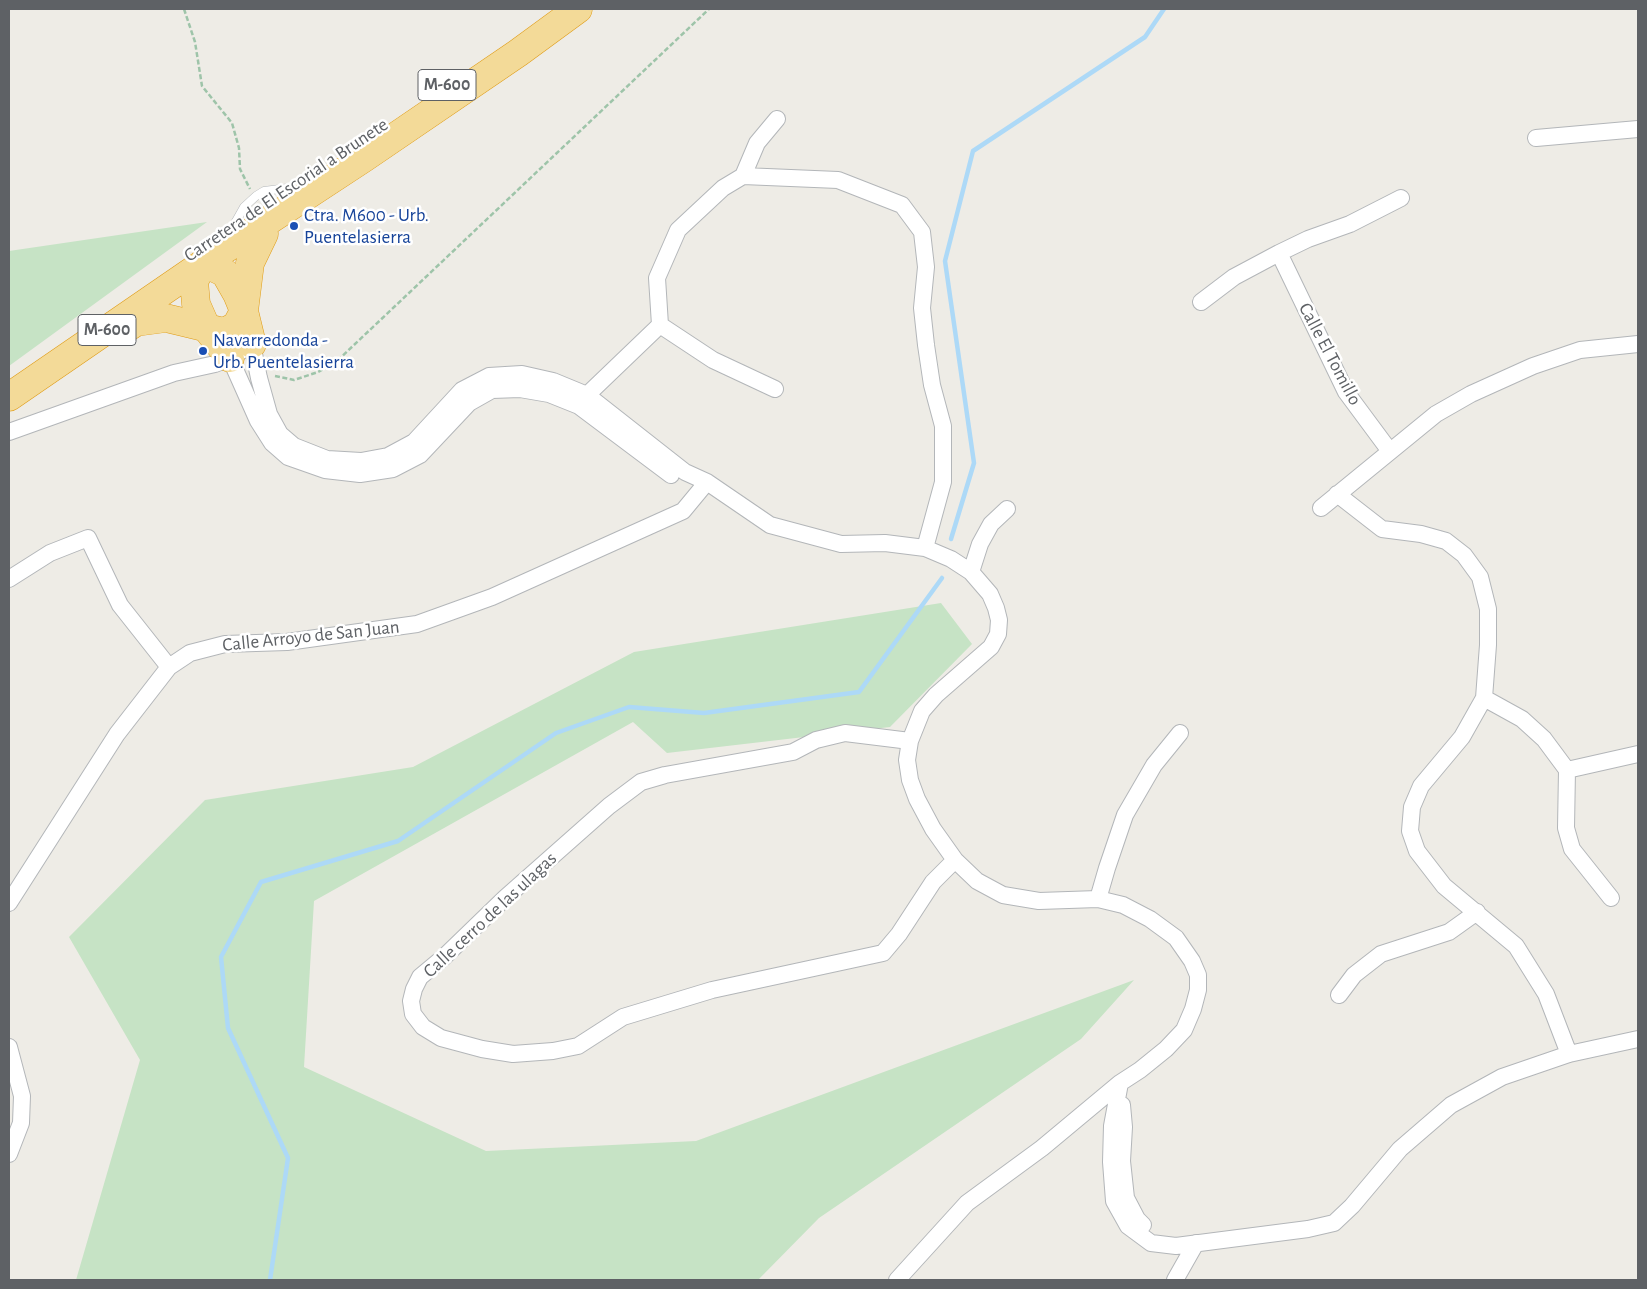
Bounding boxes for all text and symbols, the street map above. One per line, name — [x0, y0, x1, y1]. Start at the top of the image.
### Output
road number: M-600 — [418, 70, 476, 100]
street label: Carretera de El Escorial a Brunete — [180, 113, 392, 267]
place label: Ctra. M600 - Urb. Puentelasierra — [304, 204, 429, 248]
marker: Ctra. M600 - Urb. Puentelasierra — [288, 220, 300, 232]
street label: Calle El Tomillo — [1294, 299, 1366, 409]
road number: M-600 — [78, 314, 136, 346]
place label: Navarredonda - Urb. Puentelasierra — [213, 329, 354, 373]
marker: Navarredonda - Urb. Puentelasierra — [197, 345, 209, 357]
street label: Calle Arroyo de San Juan — [221, 615, 401, 657]
street label: Calle cerro de las ulagas — [419, 847, 561, 983]

